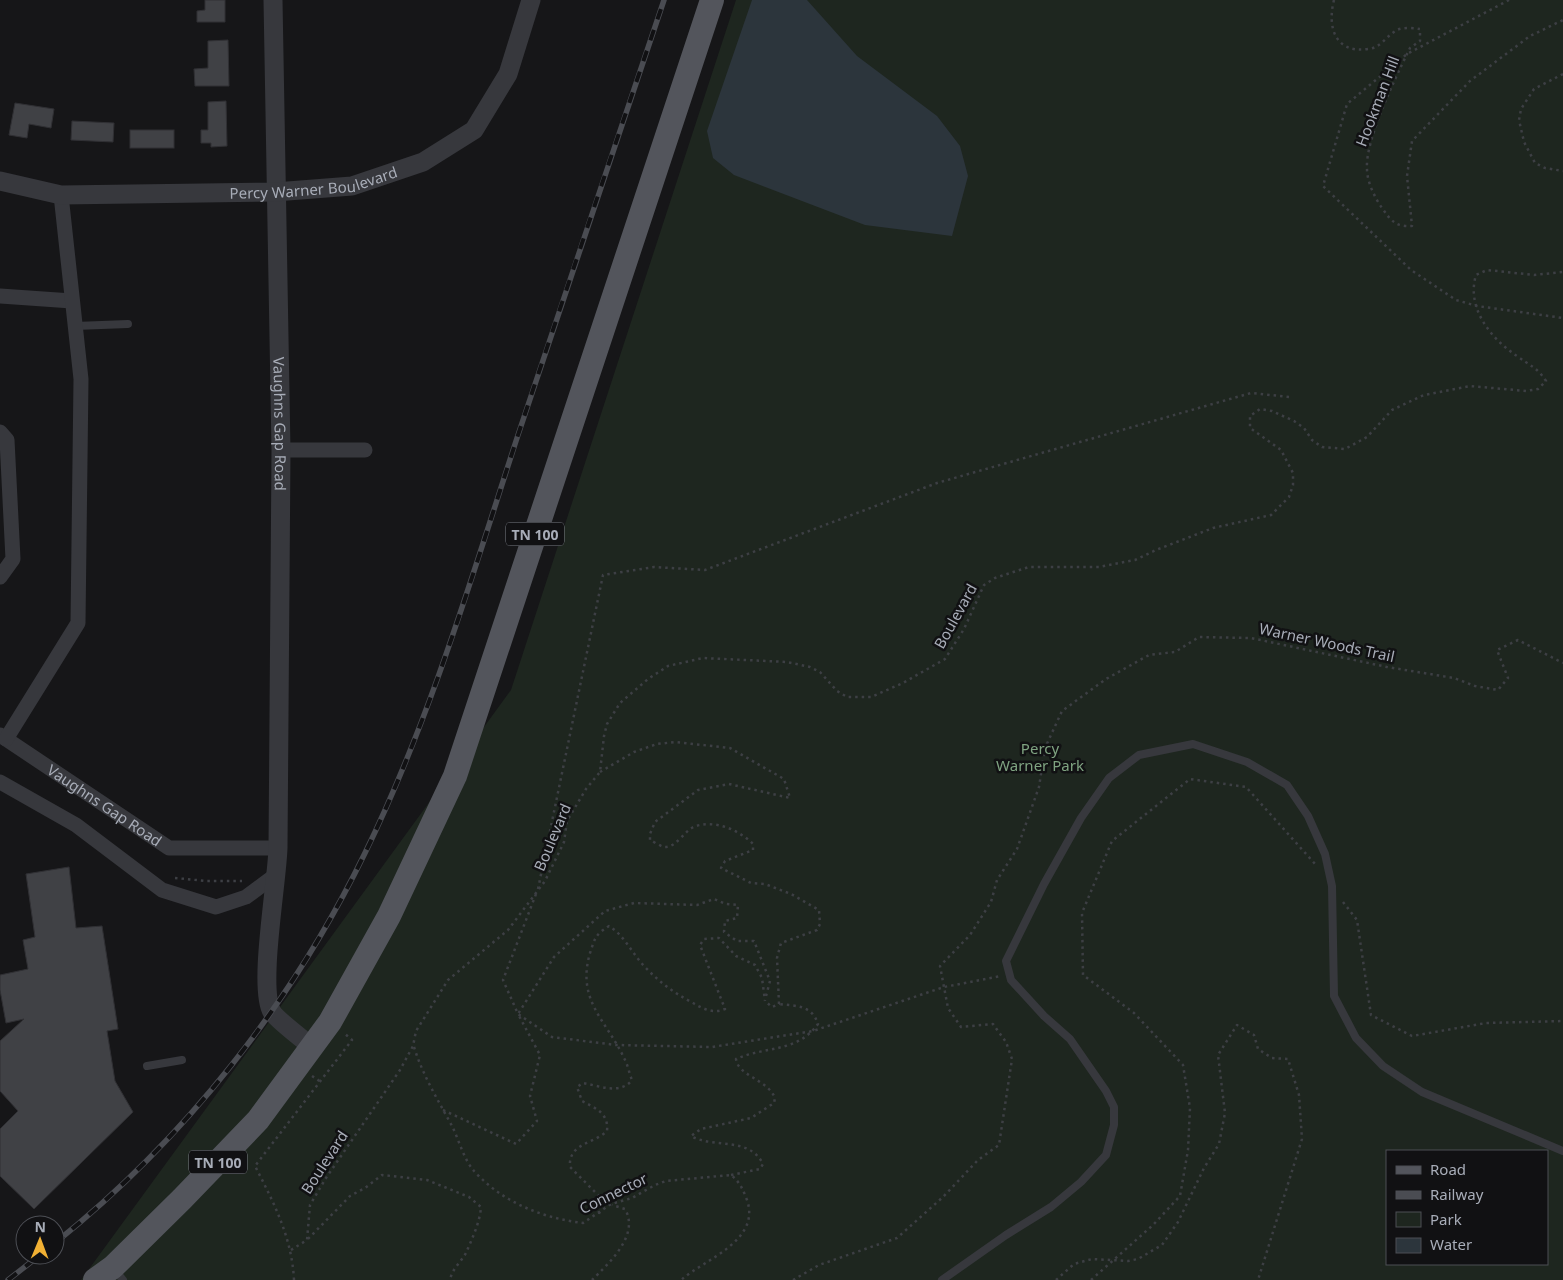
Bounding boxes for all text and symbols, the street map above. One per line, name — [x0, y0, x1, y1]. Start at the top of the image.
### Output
street label: Hookman Hill — [1351, 53, 1403, 149]
street label: Percy Warner Boulevard — [229, 161, 400, 203]
street label: Vaughns Gap Road — [269, 357, 291, 491]
road number: TN 100 — [506, 522, 564, 546]
street label: Boulevard — [929, 580, 981, 652]
street label: Warner Woods Trail — [1258, 618, 1396, 666]
park label: Percy Warner Park — [996, 738, 1084, 775]
street label: Vaughns Gap Road — [44, 760, 166, 851]
street label: Boulevard — [529, 800, 575, 874]
street label: Boulevard — [296, 1127, 352, 1197]
road number: TN 100 — [189, 1150, 247, 1174]
legend — [1386, 1150, 1548, 1265]
text: Road — [1430, 1159, 1466, 1179]
street label: Connector — [576, 1168, 650, 1218]
text: Railway — [1430, 1184, 1484, 1204]
text: Park — [1430, 1209, 1462, 1229]
north arrow — [15, 1215, 65, 1265]
text: N — [34, 1217, 46, 1236]
text: Water — [1430, 1234, 1472, 1254]

